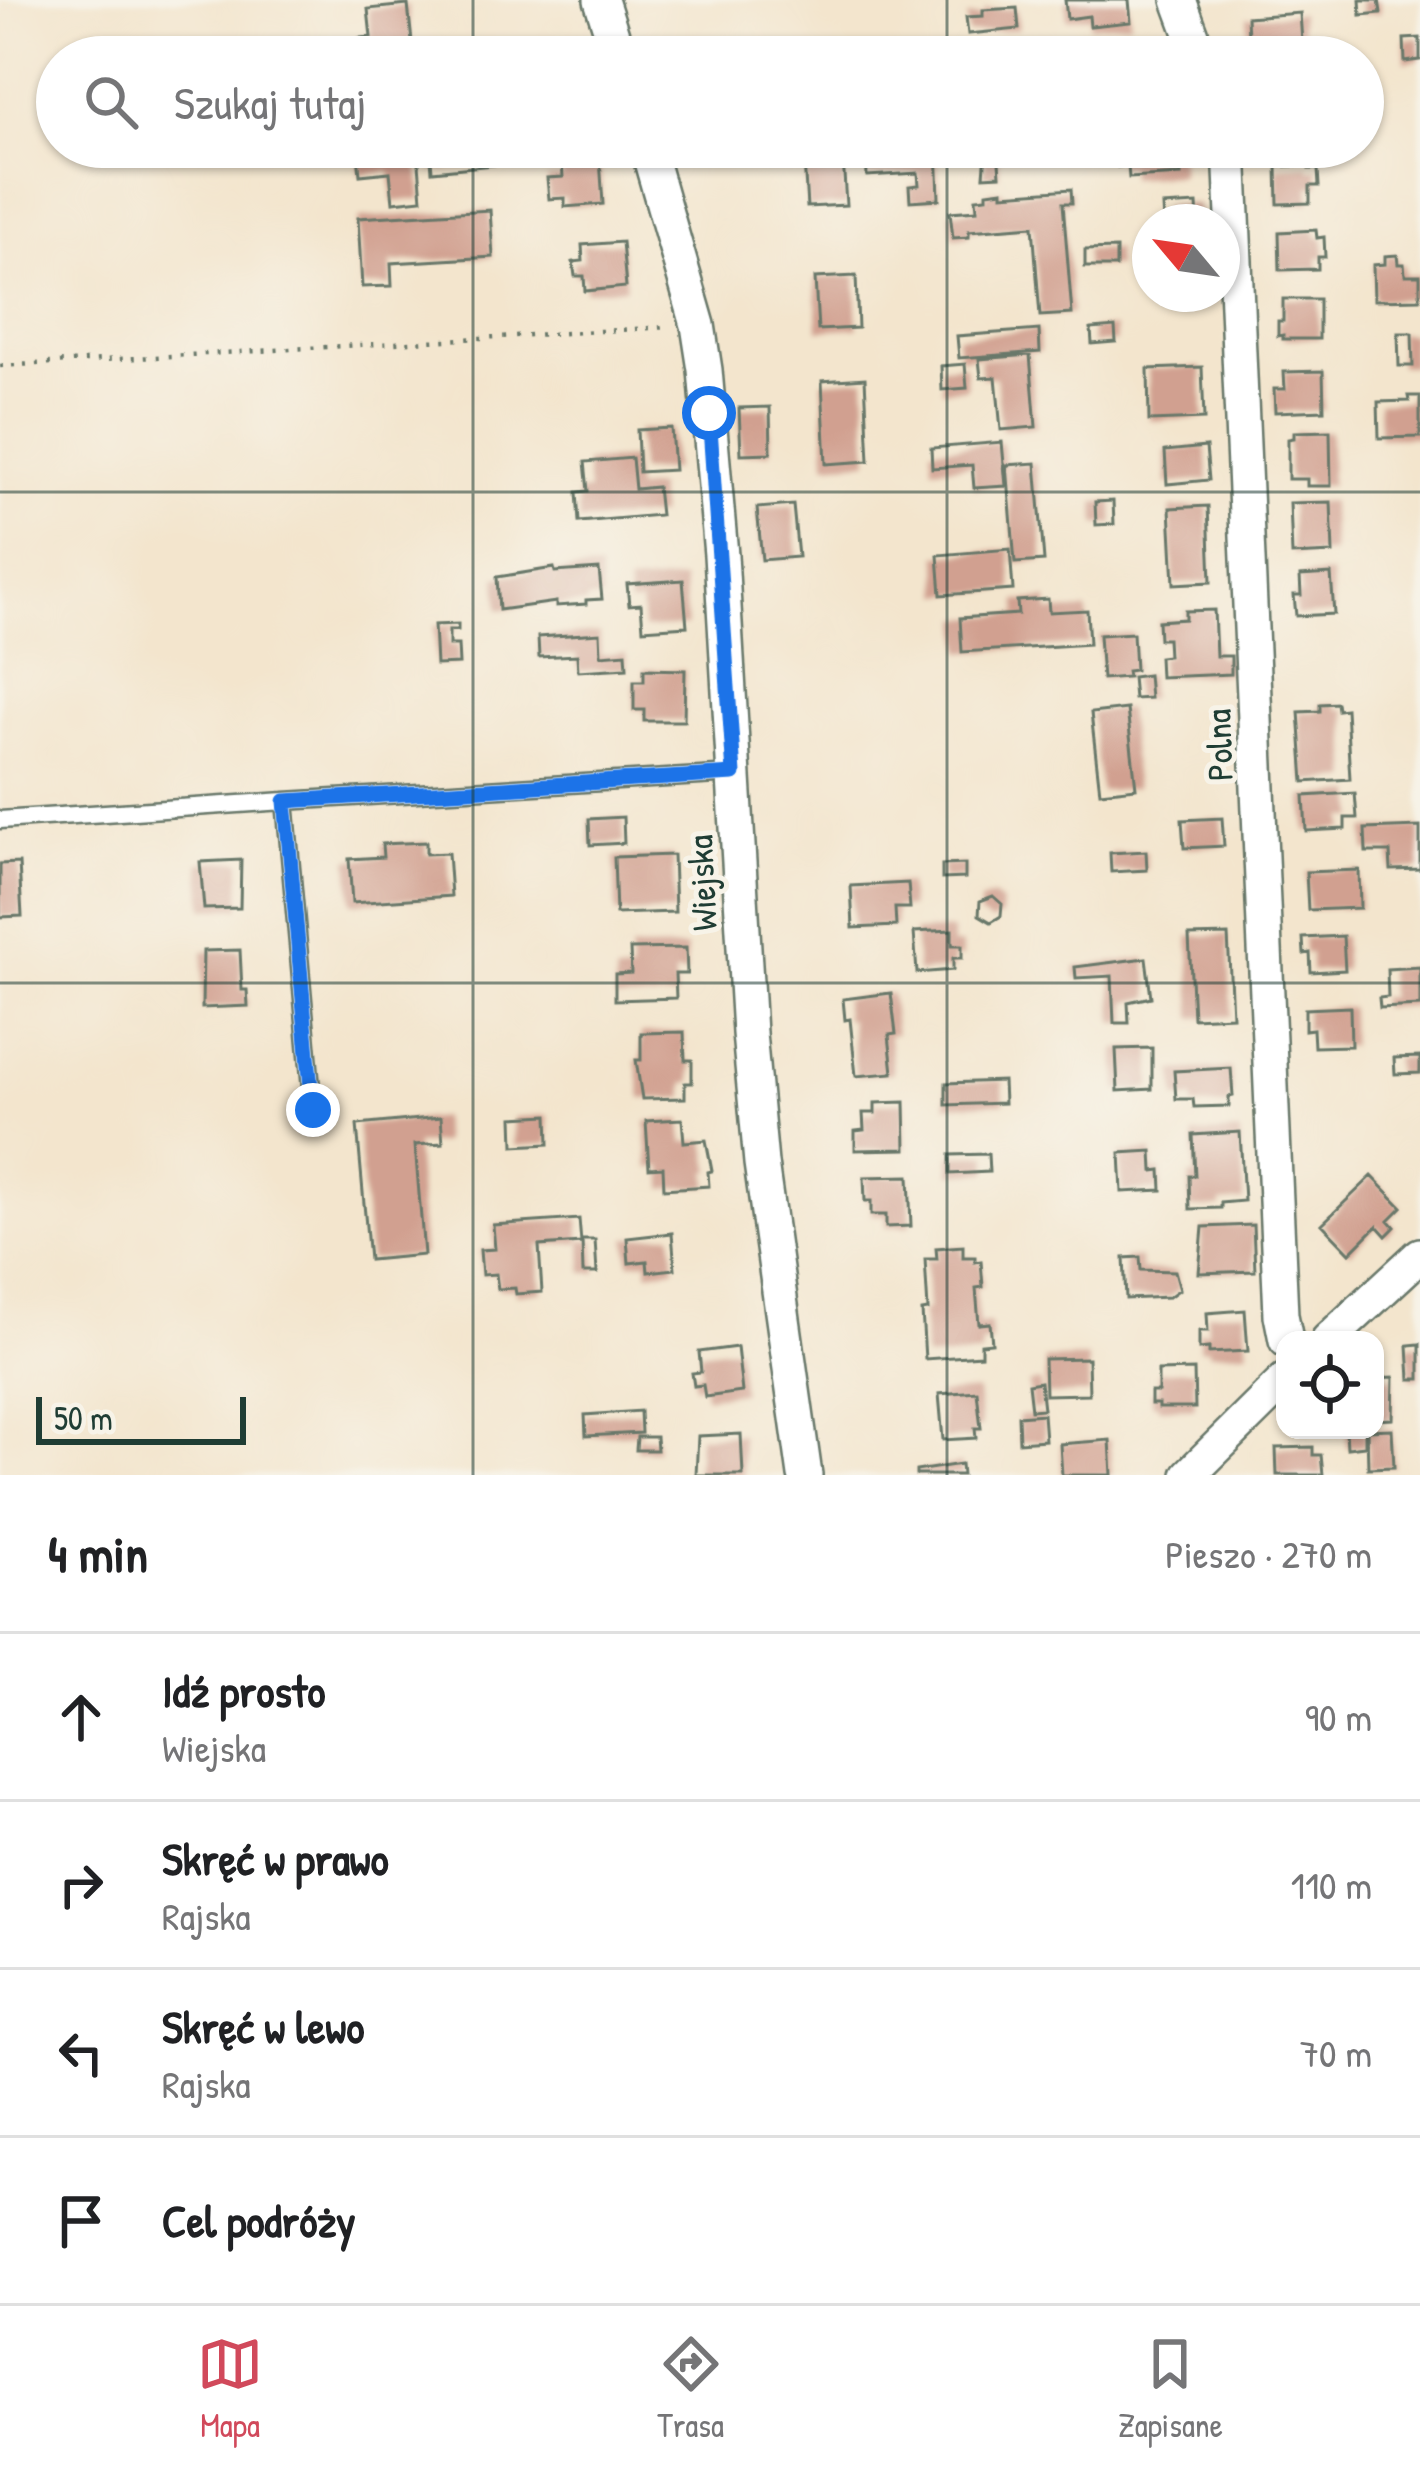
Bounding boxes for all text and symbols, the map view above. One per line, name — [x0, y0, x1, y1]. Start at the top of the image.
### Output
search box — [36, 36, 1384, 168]
icon: search — [78, 69, 144, 135]
text: Szukaj tutaj — [174, 72, 366, 133]
north arrow — [1132, 204, 1240, 312]
route start — [682, 386, 736, 440]
street label: Polna — [1192, 708, 1244, 782]
street label: Wiejska — [674, 834, 728, 932]
route end — [286, 1083, 340, 1137]
map controls — [1276, 1331, 1384, 1439]
button: locate — [1276, 1331, 1384, 1439]
scale bar — [36, 1391, 246, 1444]
text: 50 m — [54, 1396, 113, 1440]
text: 4 min — [48, 1519, 148, 1588]
text: Pieszo · 270 m — [1165, 1527, 1372, 1580]
text: Idź prosto — [162, 1660, 325, 1721]
icon: ahead — [48, 1684, 114, 1750]
text: 90 m — [1305, 1690, 1372, 1743]
text: Wiejska — [162, 1721, 266, 1774]
text: Skręć w prawo — [162, 1828, 389, 1889]
icon: right — [48, 1852, 114, 1918]
text: 110 m — [1291, 1858, 1372, 1911]
text: Rajska — [162, 1889, 251, 1942]
text: Skręć w lewo — [162, 1996, 364, 2057]
icon: left — [48, 2020, 114, 2086]
text: 70 m — [1300, 2026, 1372, 2079]
text: Rajska — [162, 2057, 251, 2110]
icon: arrive — [48, 2188, 114, 2254]
text: Cel podróży — [162, 2190, 356, 2251]
tab: Mapa — [197, 2331, 263, 2447]
tab: Trasa — [657, 2331, 724, 2447]
tab: Zapisane — [1118, 2331, 1223, 2447]

